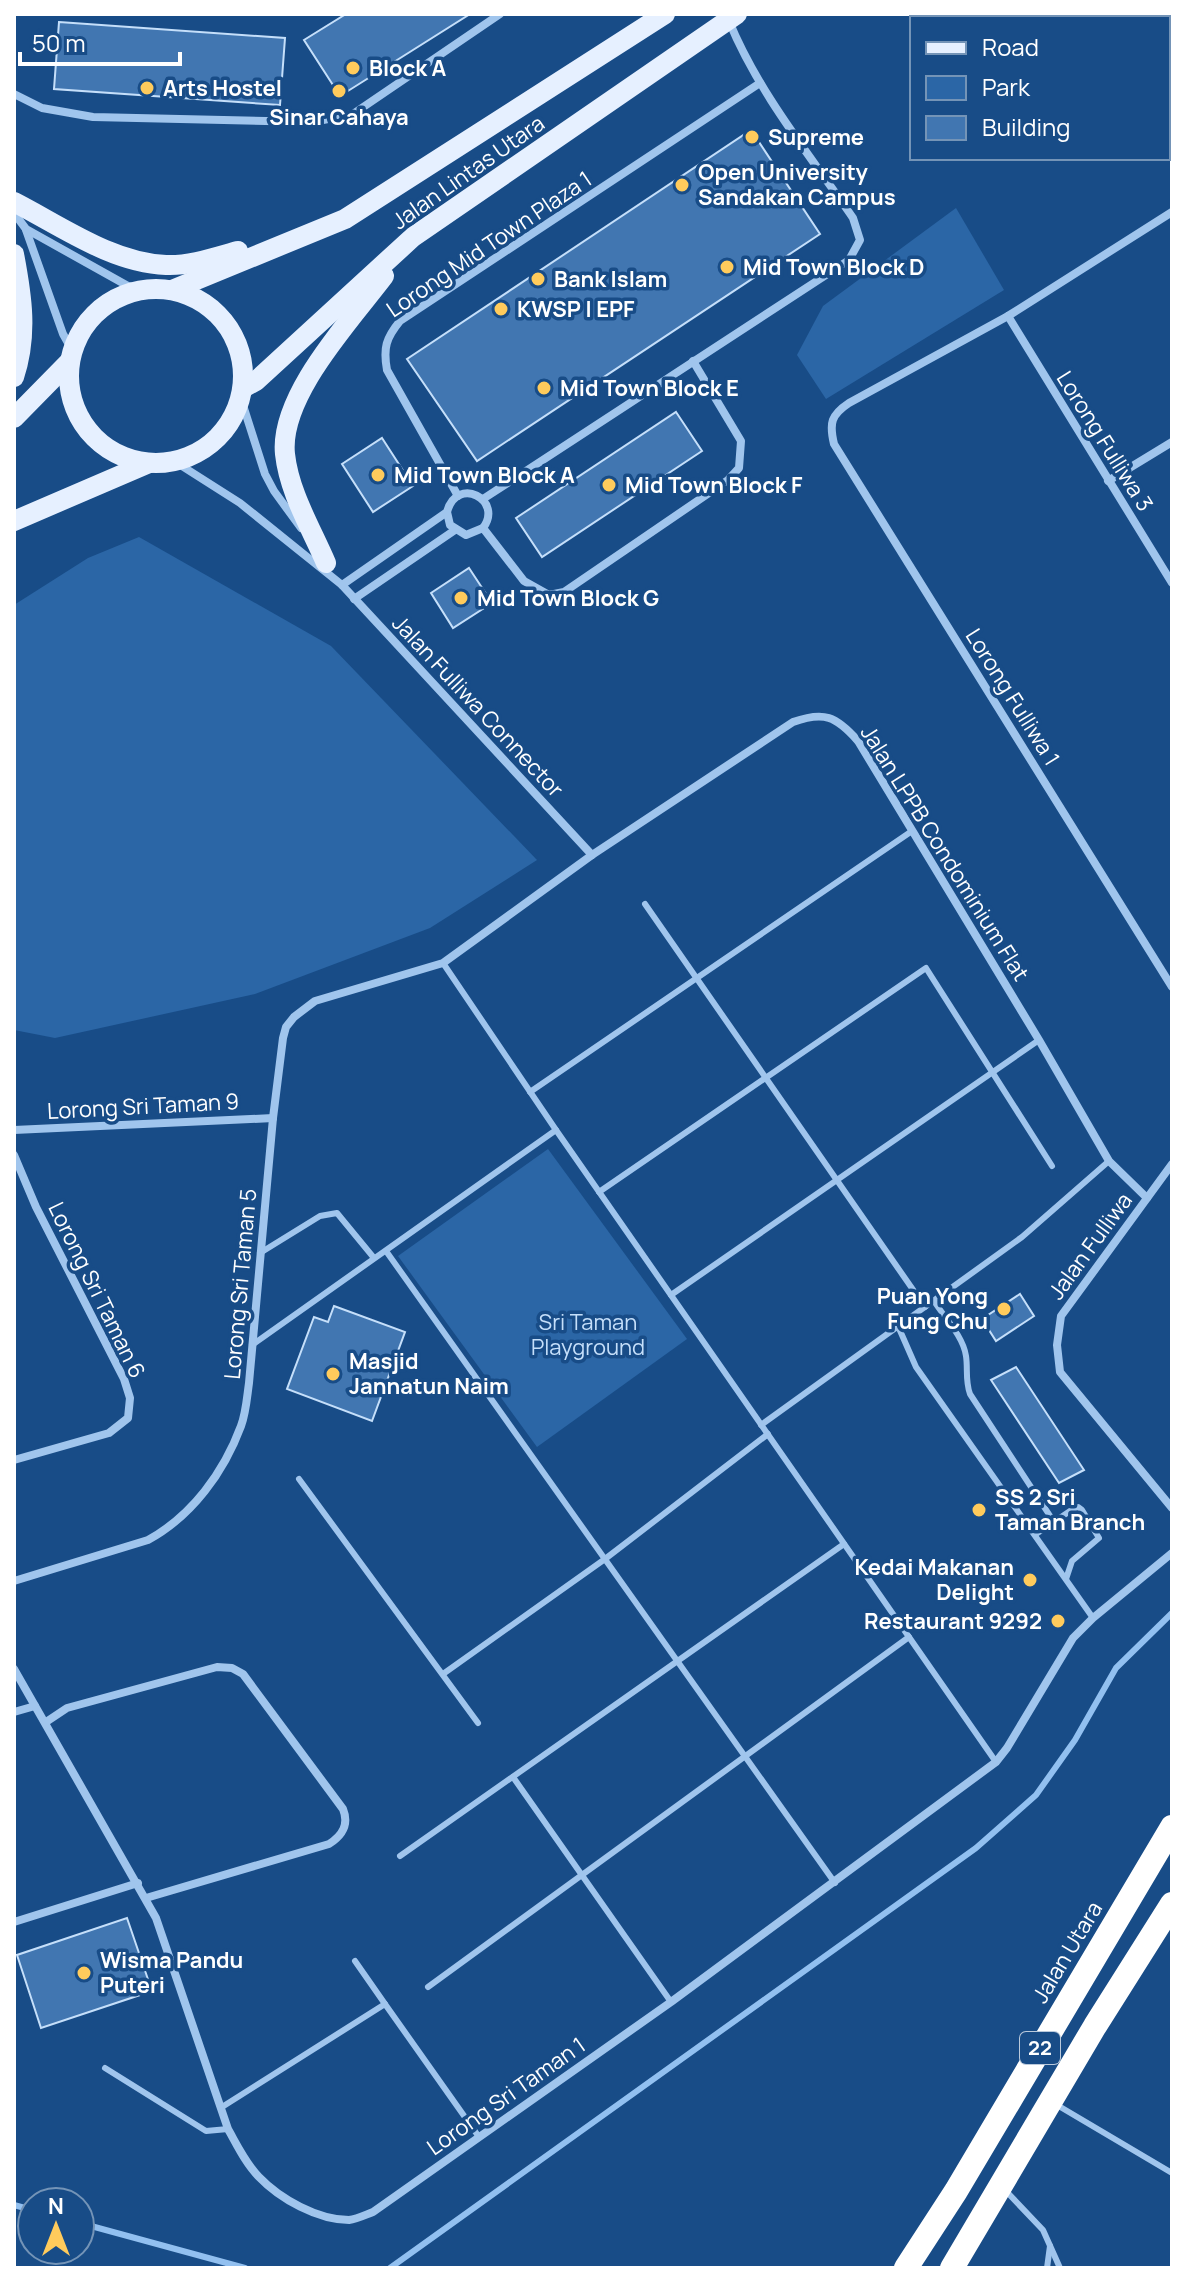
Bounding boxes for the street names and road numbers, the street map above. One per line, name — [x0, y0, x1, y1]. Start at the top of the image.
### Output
street label: Jalan Lintas Utara — [386, 108, 550, 236]
street label: Lorong Mid Town Plaza 1 — [380, 164, 598, 324]
street label: Lorong Fulliwa 3 — [1050, 365, 1160, 517]
street label: Jalan Fulliwa Connector — [386, 608, 570, 804]
street label: Lorong Fulliwa 1 — [959, 623, 1067, 771]
street label: Jalan LPPB Condominium Flat — [854, 719, 1036, 987]
street label: Lorong Sri Taman 9 — [46, 1086, 240, 1126]
street label: Lorong Sri Taman 5 — [217, 1187, 263, 1381]
street label: Jalan Fulliwa — [1041, 1187, 1139, 1305]
street label: Lorong Sri Taman 6 — [41, 1197, 153, 1383]
street label: Jalan Utara — [1025, 1896, 1109, 2008]
street label: Lorong Sri Taman 1 — [421, 2030, 591, 2162]
road number: 22 — [1020, 2032, 1060, 2064]

